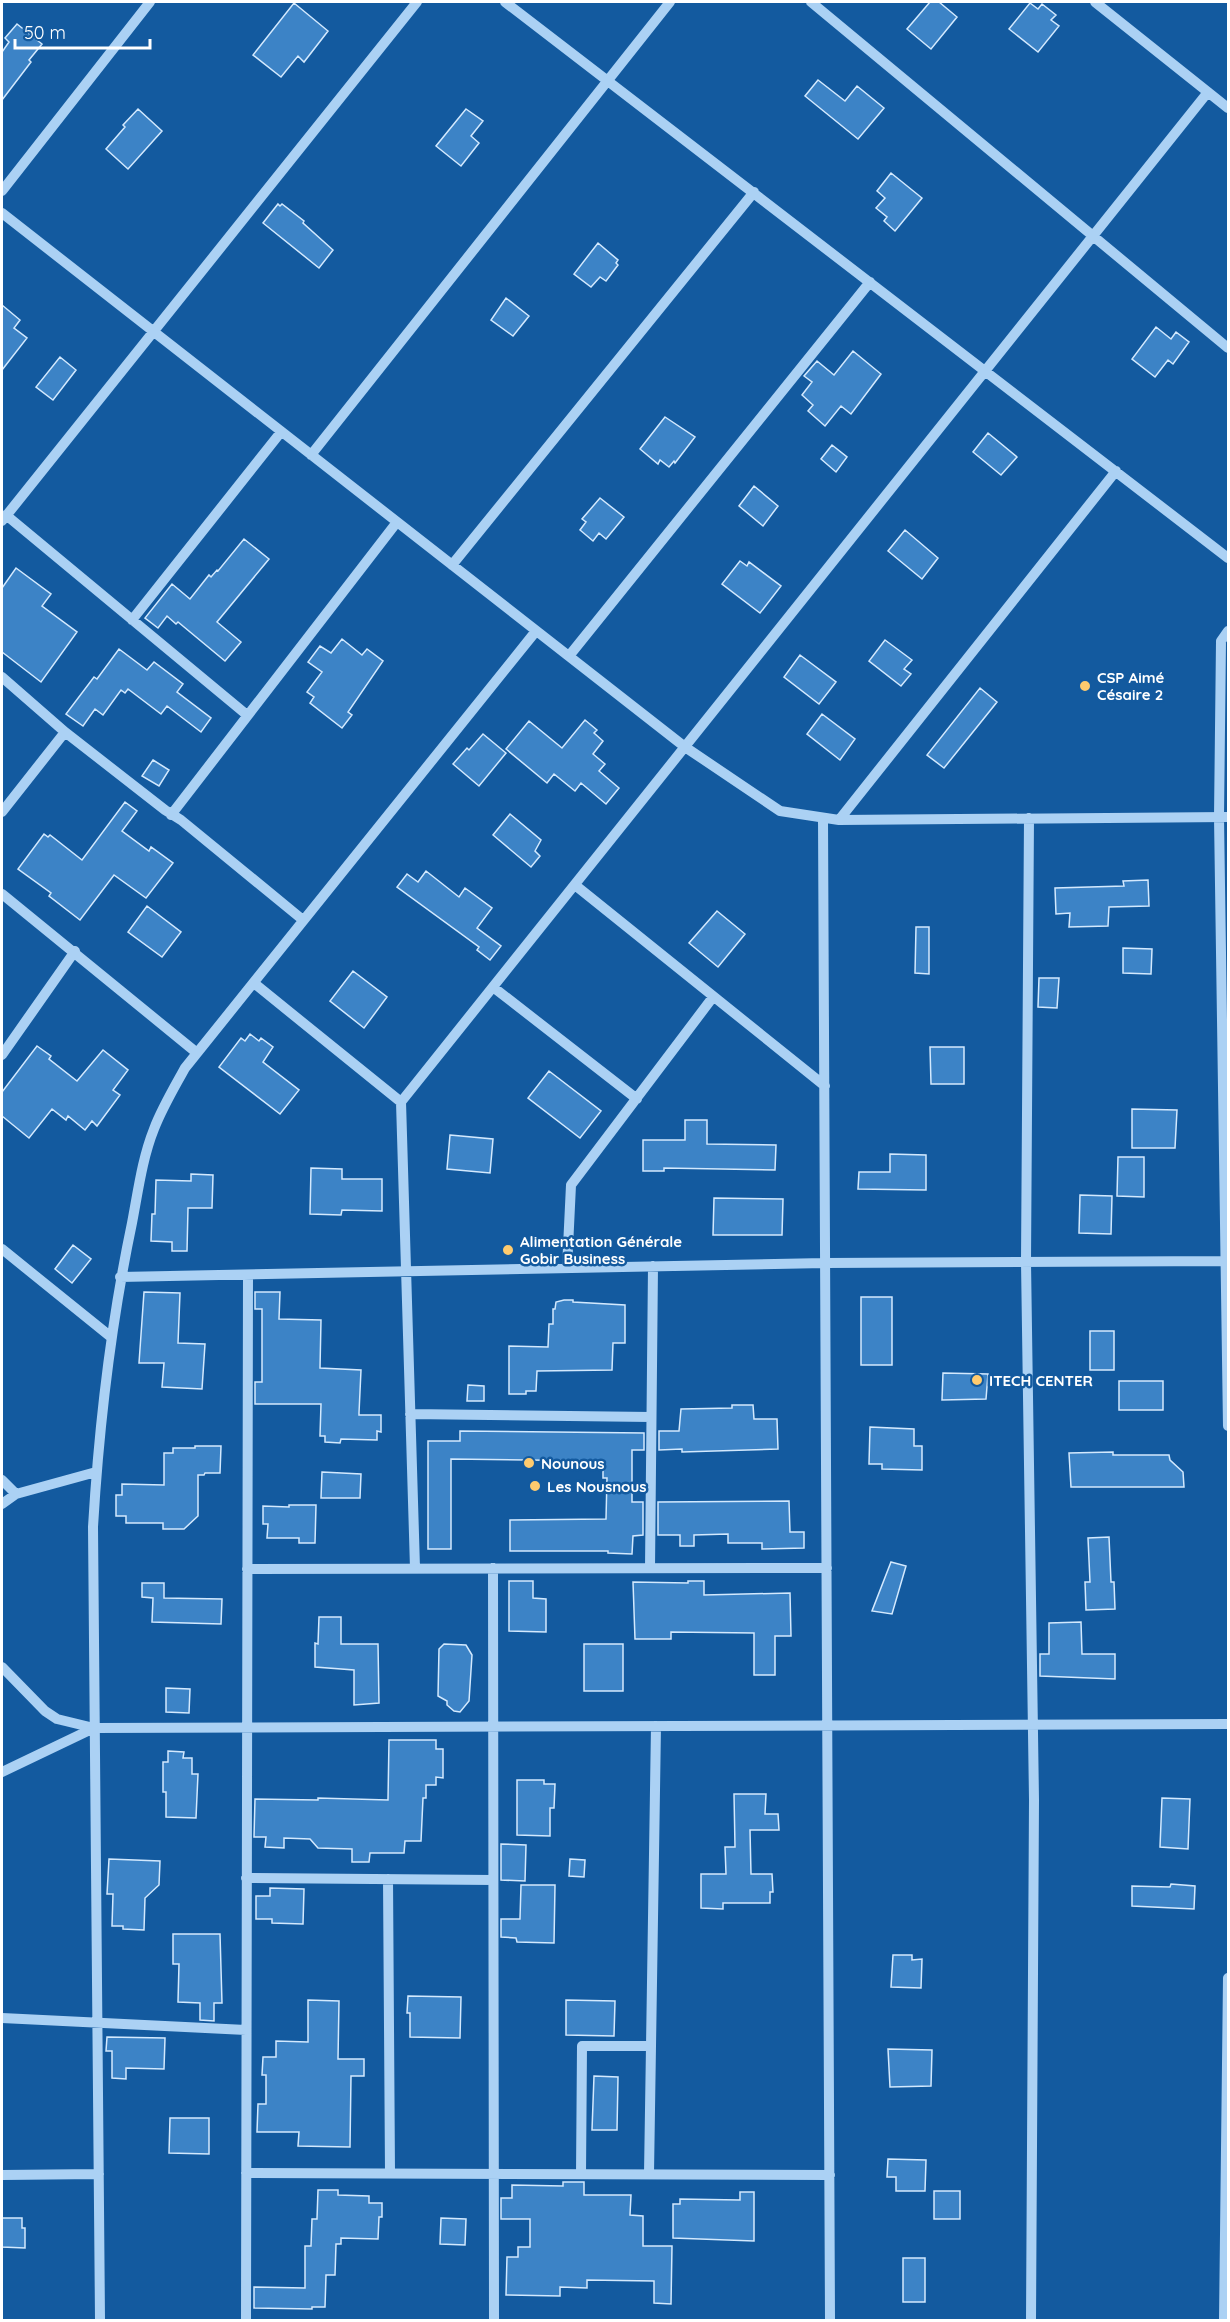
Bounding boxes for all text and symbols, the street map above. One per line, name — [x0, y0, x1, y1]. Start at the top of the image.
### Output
scale bar — [15, 12, 150, 50]
text: 50 m — [24, 21, 66, 44]
place label: CSP Aimé Césaire 2 — [1097, 668, 1165, 704]
marker: CSP Aimé Césaire 2 — [1078, 679, 1092, 693]
place label: Alimentation Générale Gobir Business — [520, 1232, 682, 1268]
marker: Alimentation Générale Gobir Business — [501, 1243, 515, 1257]
place label: ITECH CENTER — [989, 1371, 1093, 1390]
marker: ITECH CENTER — [970, 1373, 984, 1387]
place label: Nounous — [541, 1454, 605, 1473]
marker: Nounous — [522, 1456, 536, 1470]
place label: Les Nousnous — [547, 1477, 646, 1496]
marker: Les Nousnous — [528, 1479, 542, 1493]

